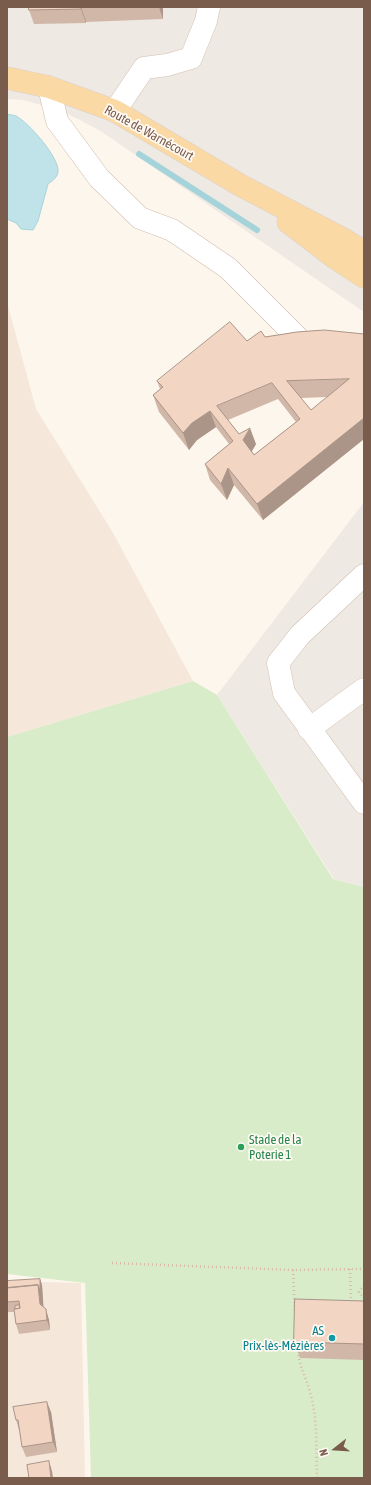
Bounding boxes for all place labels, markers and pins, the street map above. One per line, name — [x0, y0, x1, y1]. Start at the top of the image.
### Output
place label: Stade de la Poterie 1 — [249, 1132, 301, 1163]
marker: Stade de la Poterie 1 — [236, 1142, 246, 1152]
place label: AS Prix-lès-Mézières — [243, 1323, 324, 1354]
marker: AS Prix-lès-Mézières — [327, 1333, 337, 1343]

